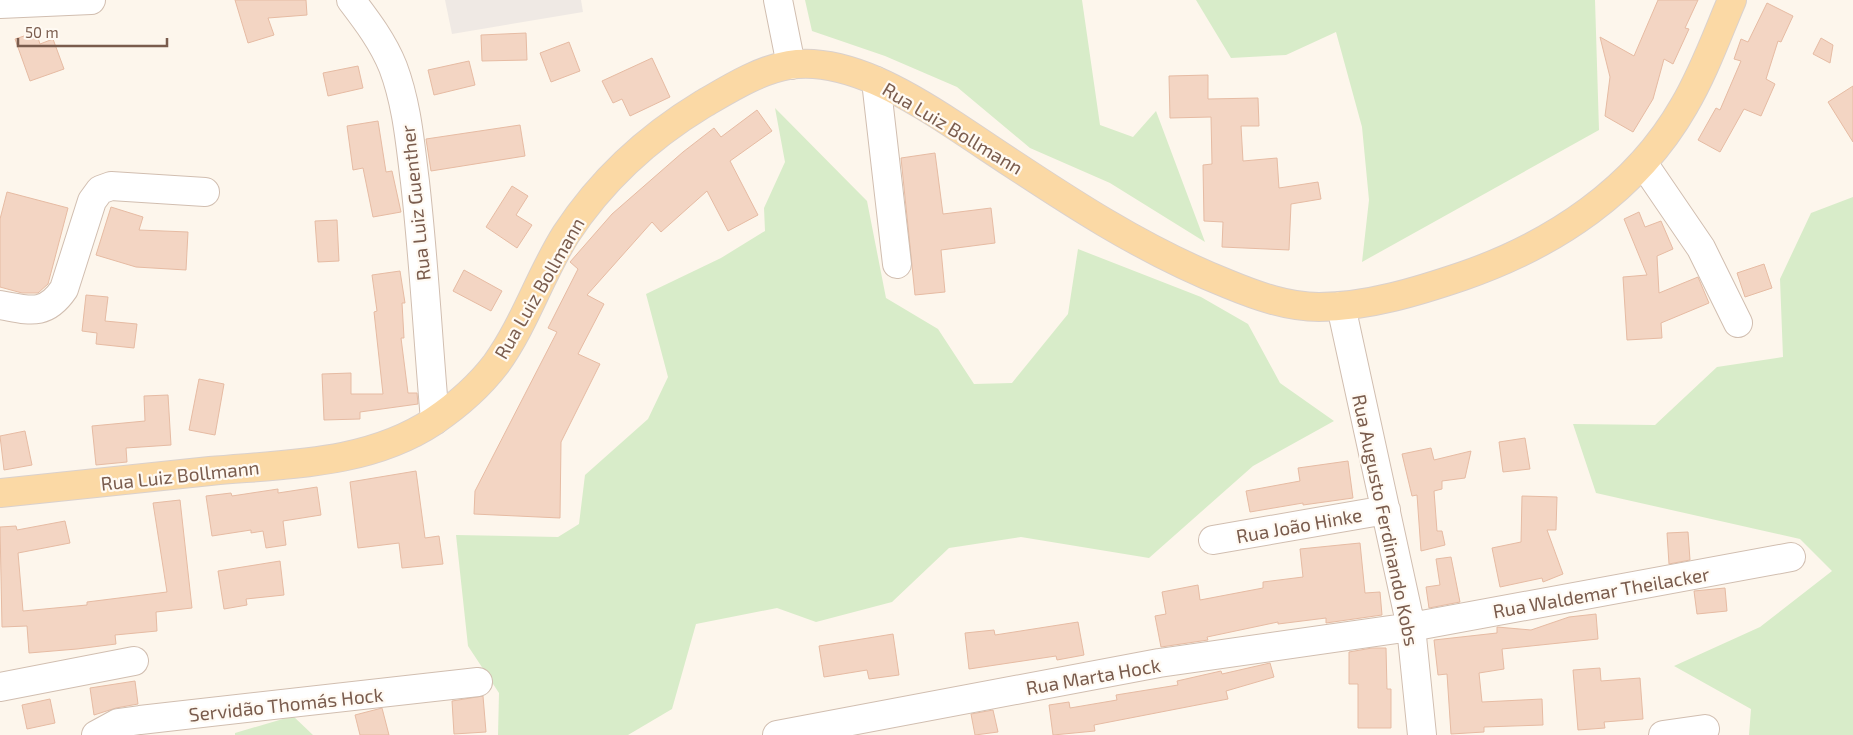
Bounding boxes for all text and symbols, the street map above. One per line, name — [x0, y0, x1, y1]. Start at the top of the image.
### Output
scale bar — [18, 15, 166, 47]
text: 50 m — [25, 23, 59, 41]
street label: Rua Luiz Bollmann — [879, 77, 1027, 179]
street label: Rua Luiz Guenther — [395, 124, 435, 282]
street label: Rua Luiz Bollmann — [489, 213, 589, 363]
street label: Rua Augusto Ferdinando Kobs — [1348, 392, 1424, 648]
street label: Rua Luiz Bollmann — [99, 455, 261, 495]
street label: Rua João Hinke — [1234, 503, 1364, 547]
street label: Rua Waldemar Theilacker — [1491, 562, 1712, 622]
street label: Rua Marta Hock — [1024, 653, 1162, 699]
street label: Servidão Thomás Hock — [188, 682, 385, 726]

